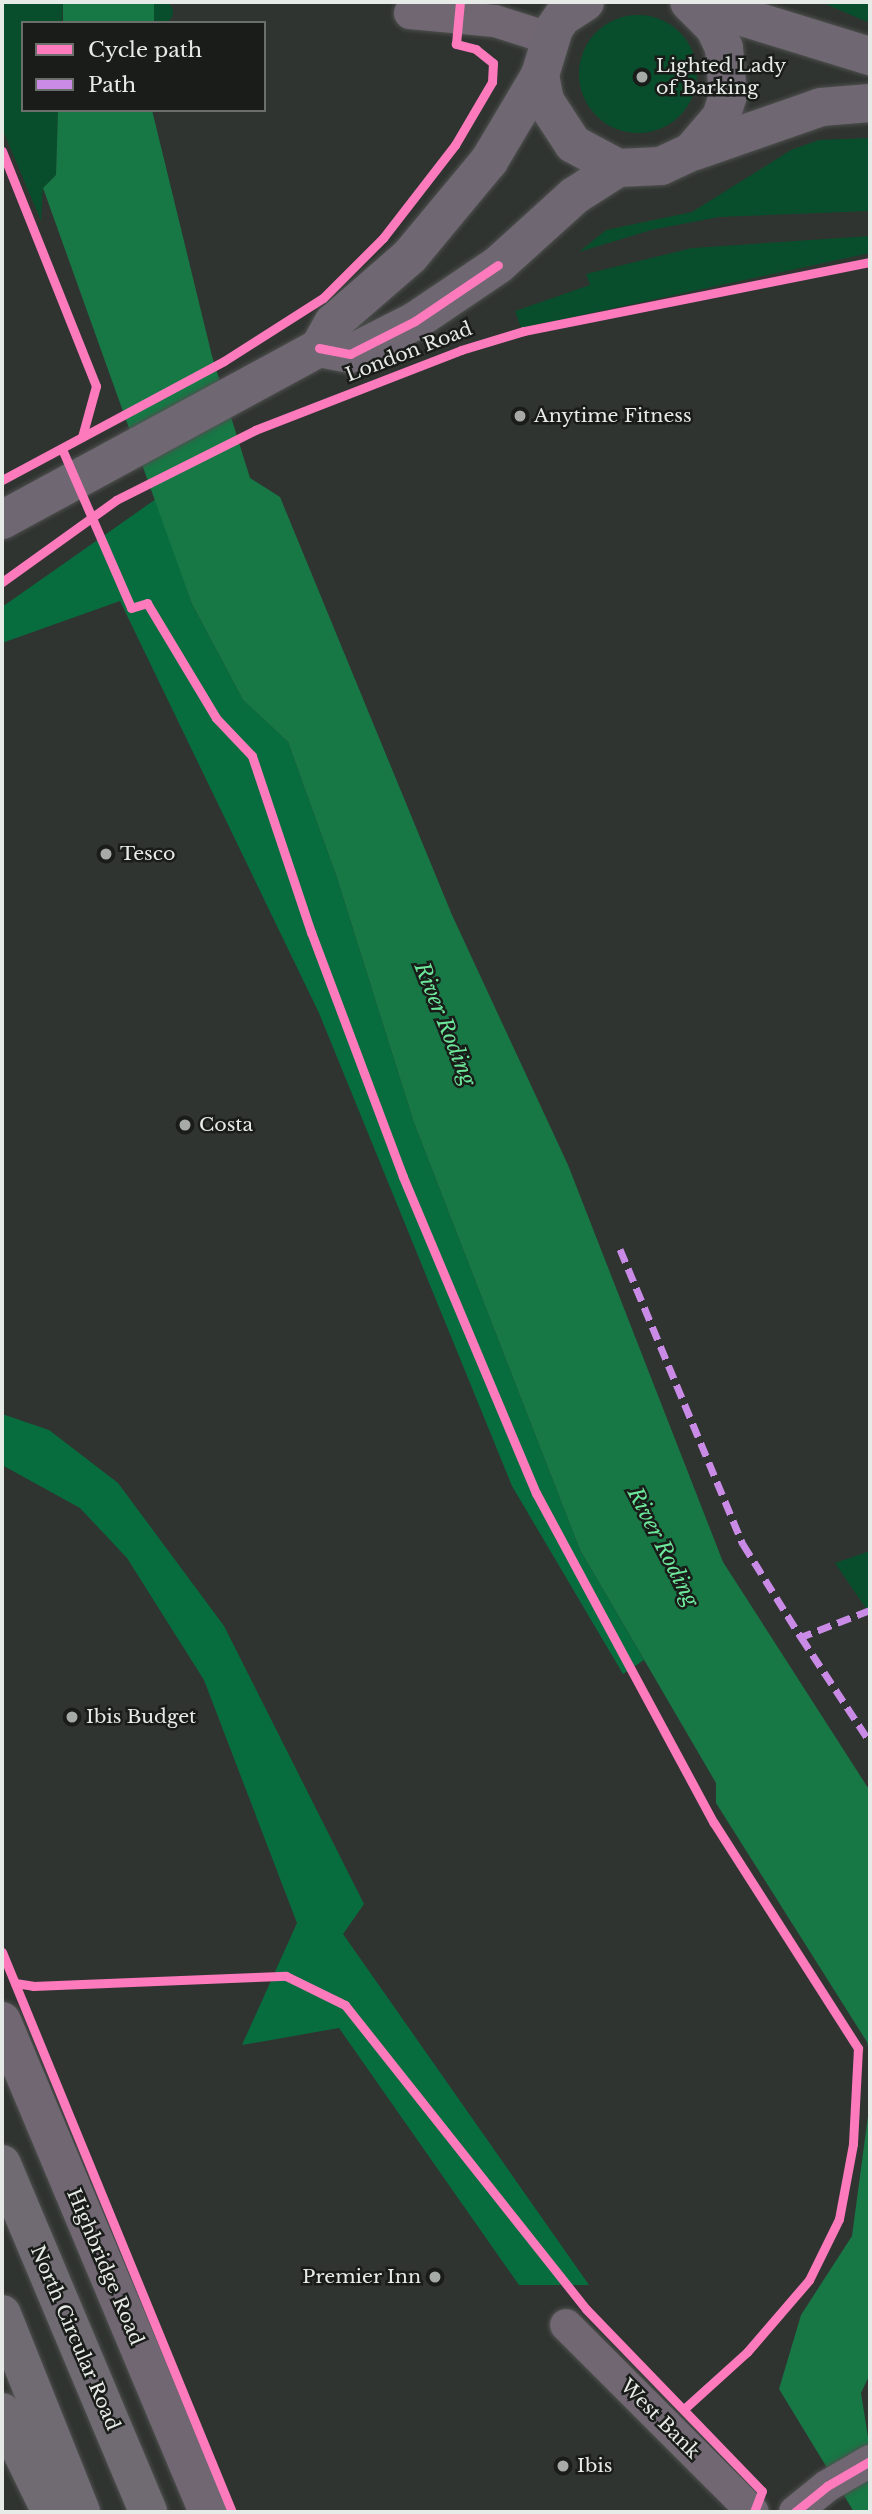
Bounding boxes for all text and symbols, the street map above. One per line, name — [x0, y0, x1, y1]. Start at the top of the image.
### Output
legend — [21, 21, 266, 112]
text: Cycle path — [88, 37, 202, 63]
place label: Lighted Lady of Barking — [656, 55, 786, 99]
marker: Lighted Lady of Barking — [634, 69, 650, 85]
text: Path — [88, 72, 136, 98]
street label: London Road — [343, 317, 475, 387]
place label: Anytime Fitness — [534, 405, 692, 427]
marker: Anytime Fitness — [512, 408, 528, 424]
place label: Tesco — [120, 843, 175, 865]
marker: Tesco — [98, 846, 114, 862]
water label: River Roding — [409, 959, 481, 1089]
place label: Costa — [199, 1114, 253, 1136]
marker: Costa — [177, 1117, 193, 1133]
water label: River Roding — [622, 1483, 704, 1611]
place label: Ibis Budget — [86, 1706, 196, 1728]
marker: Ibis Budget — [64, 1709, 80, 1725]
street label: Highbridge Road — [62, 2185, 148, 2349]
street label: North Circular Road — [26, 2242, 124, 2434]
place label: Premier Inn — [302, 2266, 421, 2288]
marker: Premier Inn — [427, 2269, 443, 2285]
street label: West Bank — [616, 2375, 704, 2463]
place label: Ibis — [577, 2455, 612, 2477]
marker: Ibis — [555, 2458, 571, 2474]

